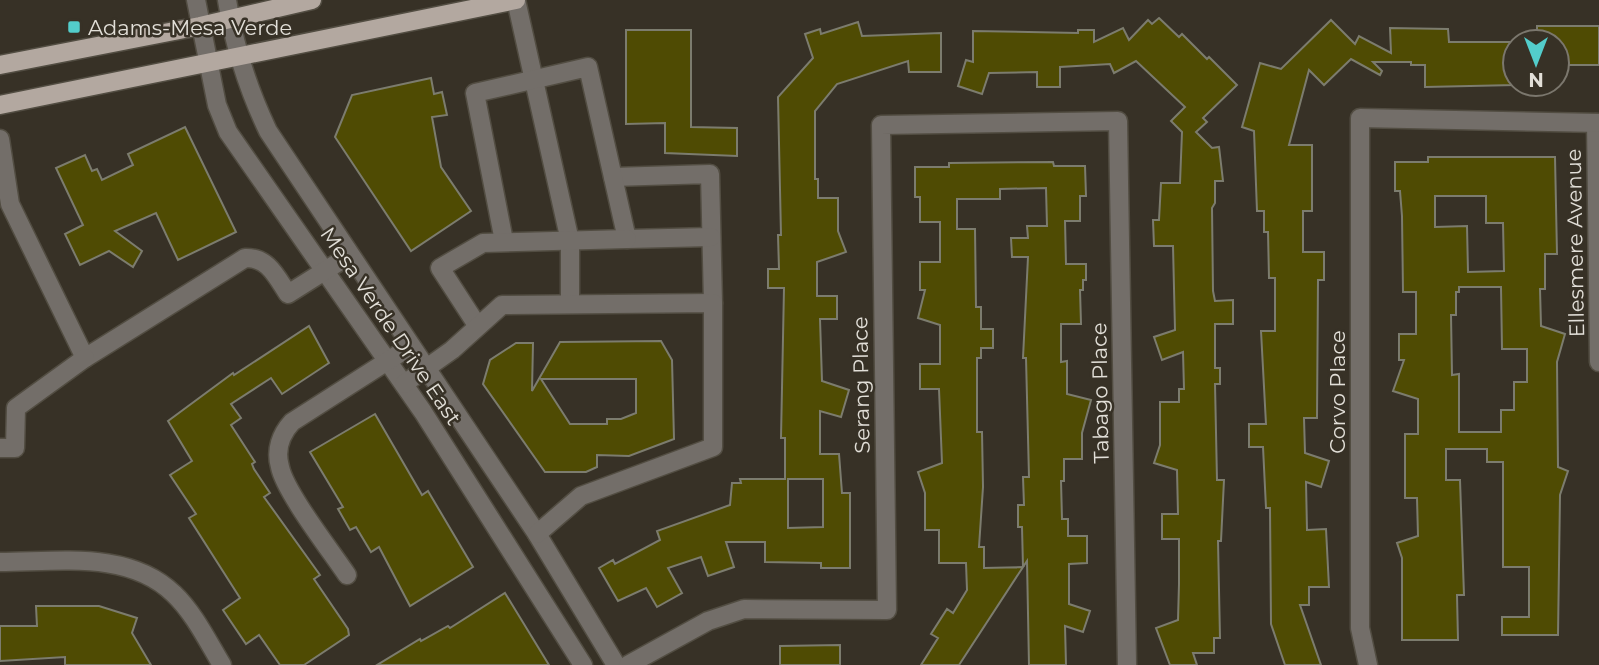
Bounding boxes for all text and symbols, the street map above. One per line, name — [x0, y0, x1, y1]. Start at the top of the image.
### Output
place label: Adams-Mesa Verde — [88, 15, 292, 40]
marker: Adams-Mesa Verde — [66, 19, 82, 35]
north arrow — [1501, 28, 1571, 98]
text: N — [1528, 68, 1544, 91]
street label: Ellesmere Avenue — [1561, 148, 1589, 338]
street label: Mesa Verde Drive East — [315, 222, 467, 430]
street label: Serang Place — [847, 316, 875, 454]
street label: Tabago Place — [1086, 322, 1114, 464]
street label: Corvo Place — [1325, 330, 1350, 454]

